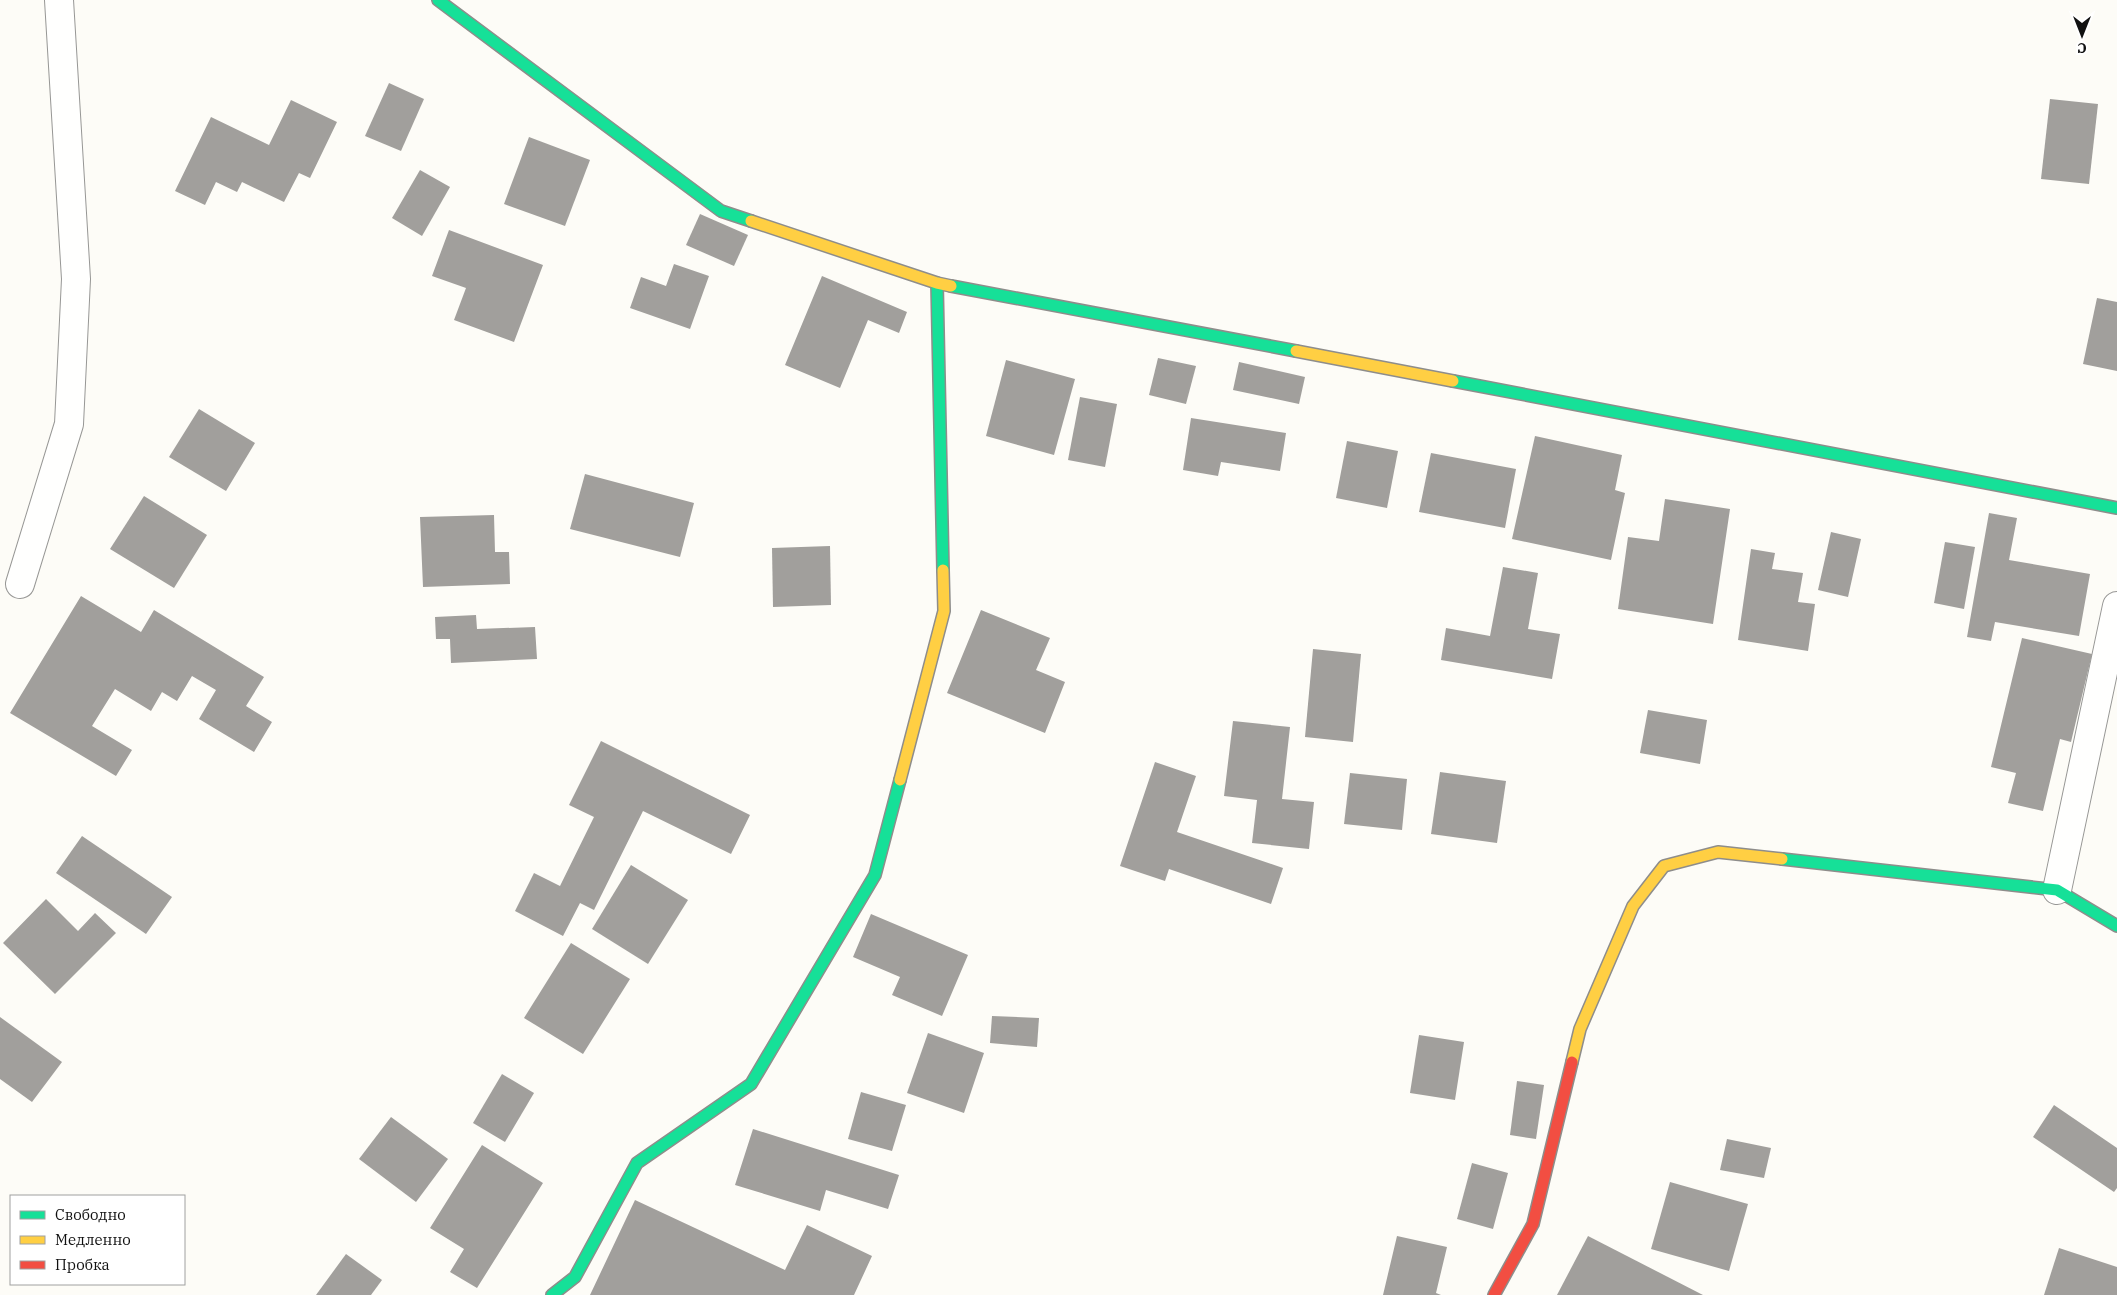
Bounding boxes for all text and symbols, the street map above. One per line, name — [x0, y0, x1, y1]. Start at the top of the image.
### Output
north arrow — [2057, 10, 2107, 60]
text: С — [2077, 39, 2087, 57]
legend — [10, 1195, 185, 1285]
text: Свободно — [55, 1205, 126, 1224]
text: Медленно — [55, 1230, 131, 1249]
text: Пробка — [55, 1255, 110, 1274]

